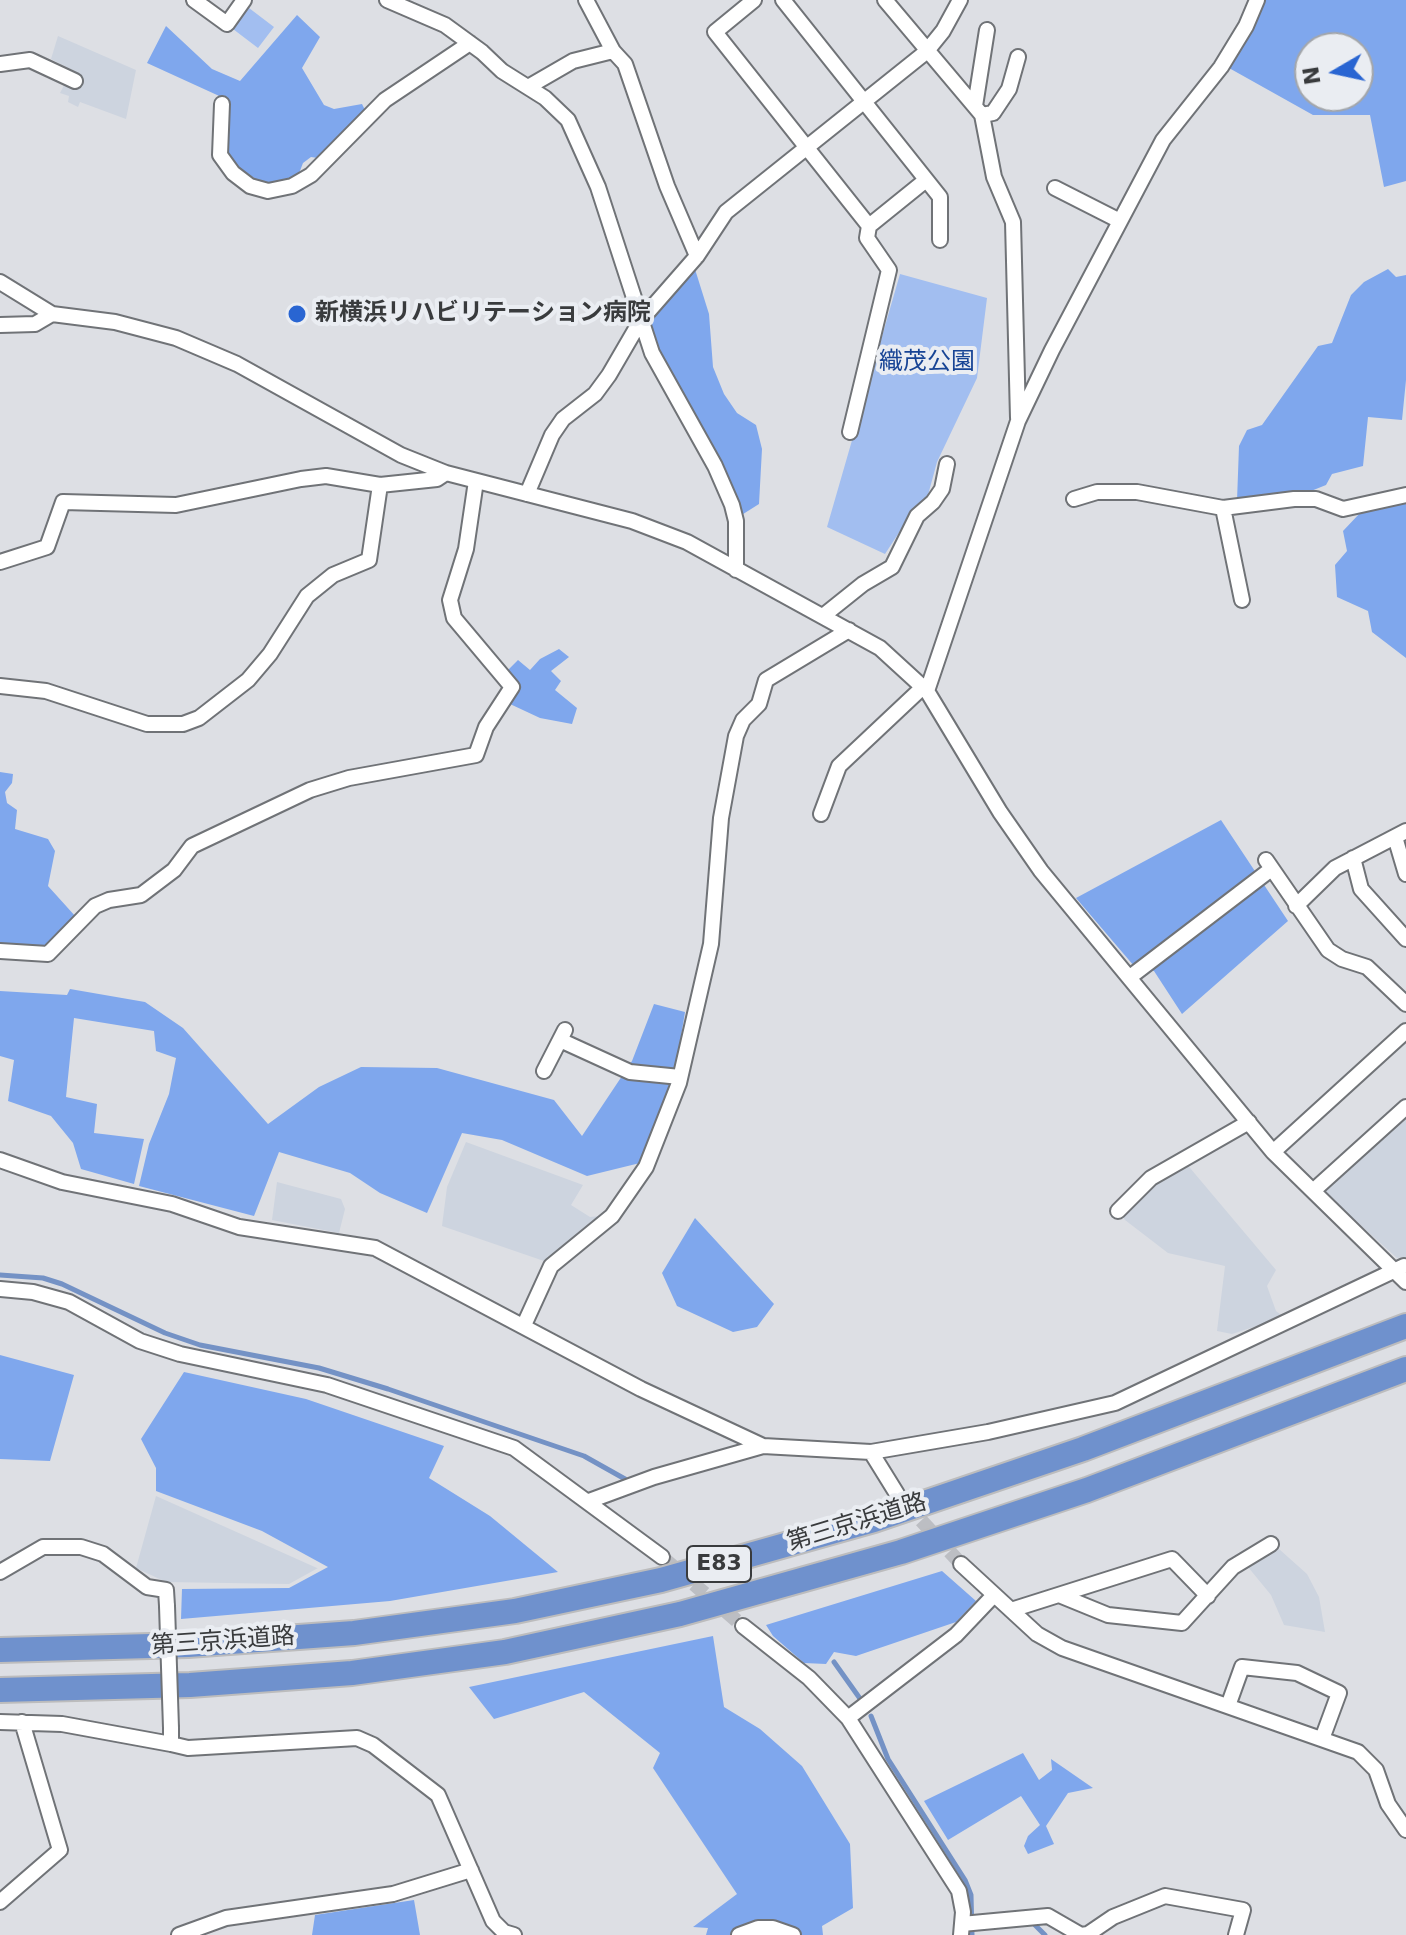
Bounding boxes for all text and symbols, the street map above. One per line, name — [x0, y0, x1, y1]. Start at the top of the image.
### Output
north arrow — [1294, 32, 1374, 112]
text: N — [1298, 64, 1326, 87]
place label: 新横浜リハビリテーション病院 — [315, 300, 651, 328]
marker: 新横浜リハビリテーション病院 — [286, 303, 308, 325]
park label: 織茂公園 — [879, 349, 975, 377]
street label: 第三京浜道路 — [784, 1488, 930, 1558]
road number: E83 — [687, 1546, 751, 1582]
street label: 第三京浜道路 — [150, 1623, 296, 1661]

